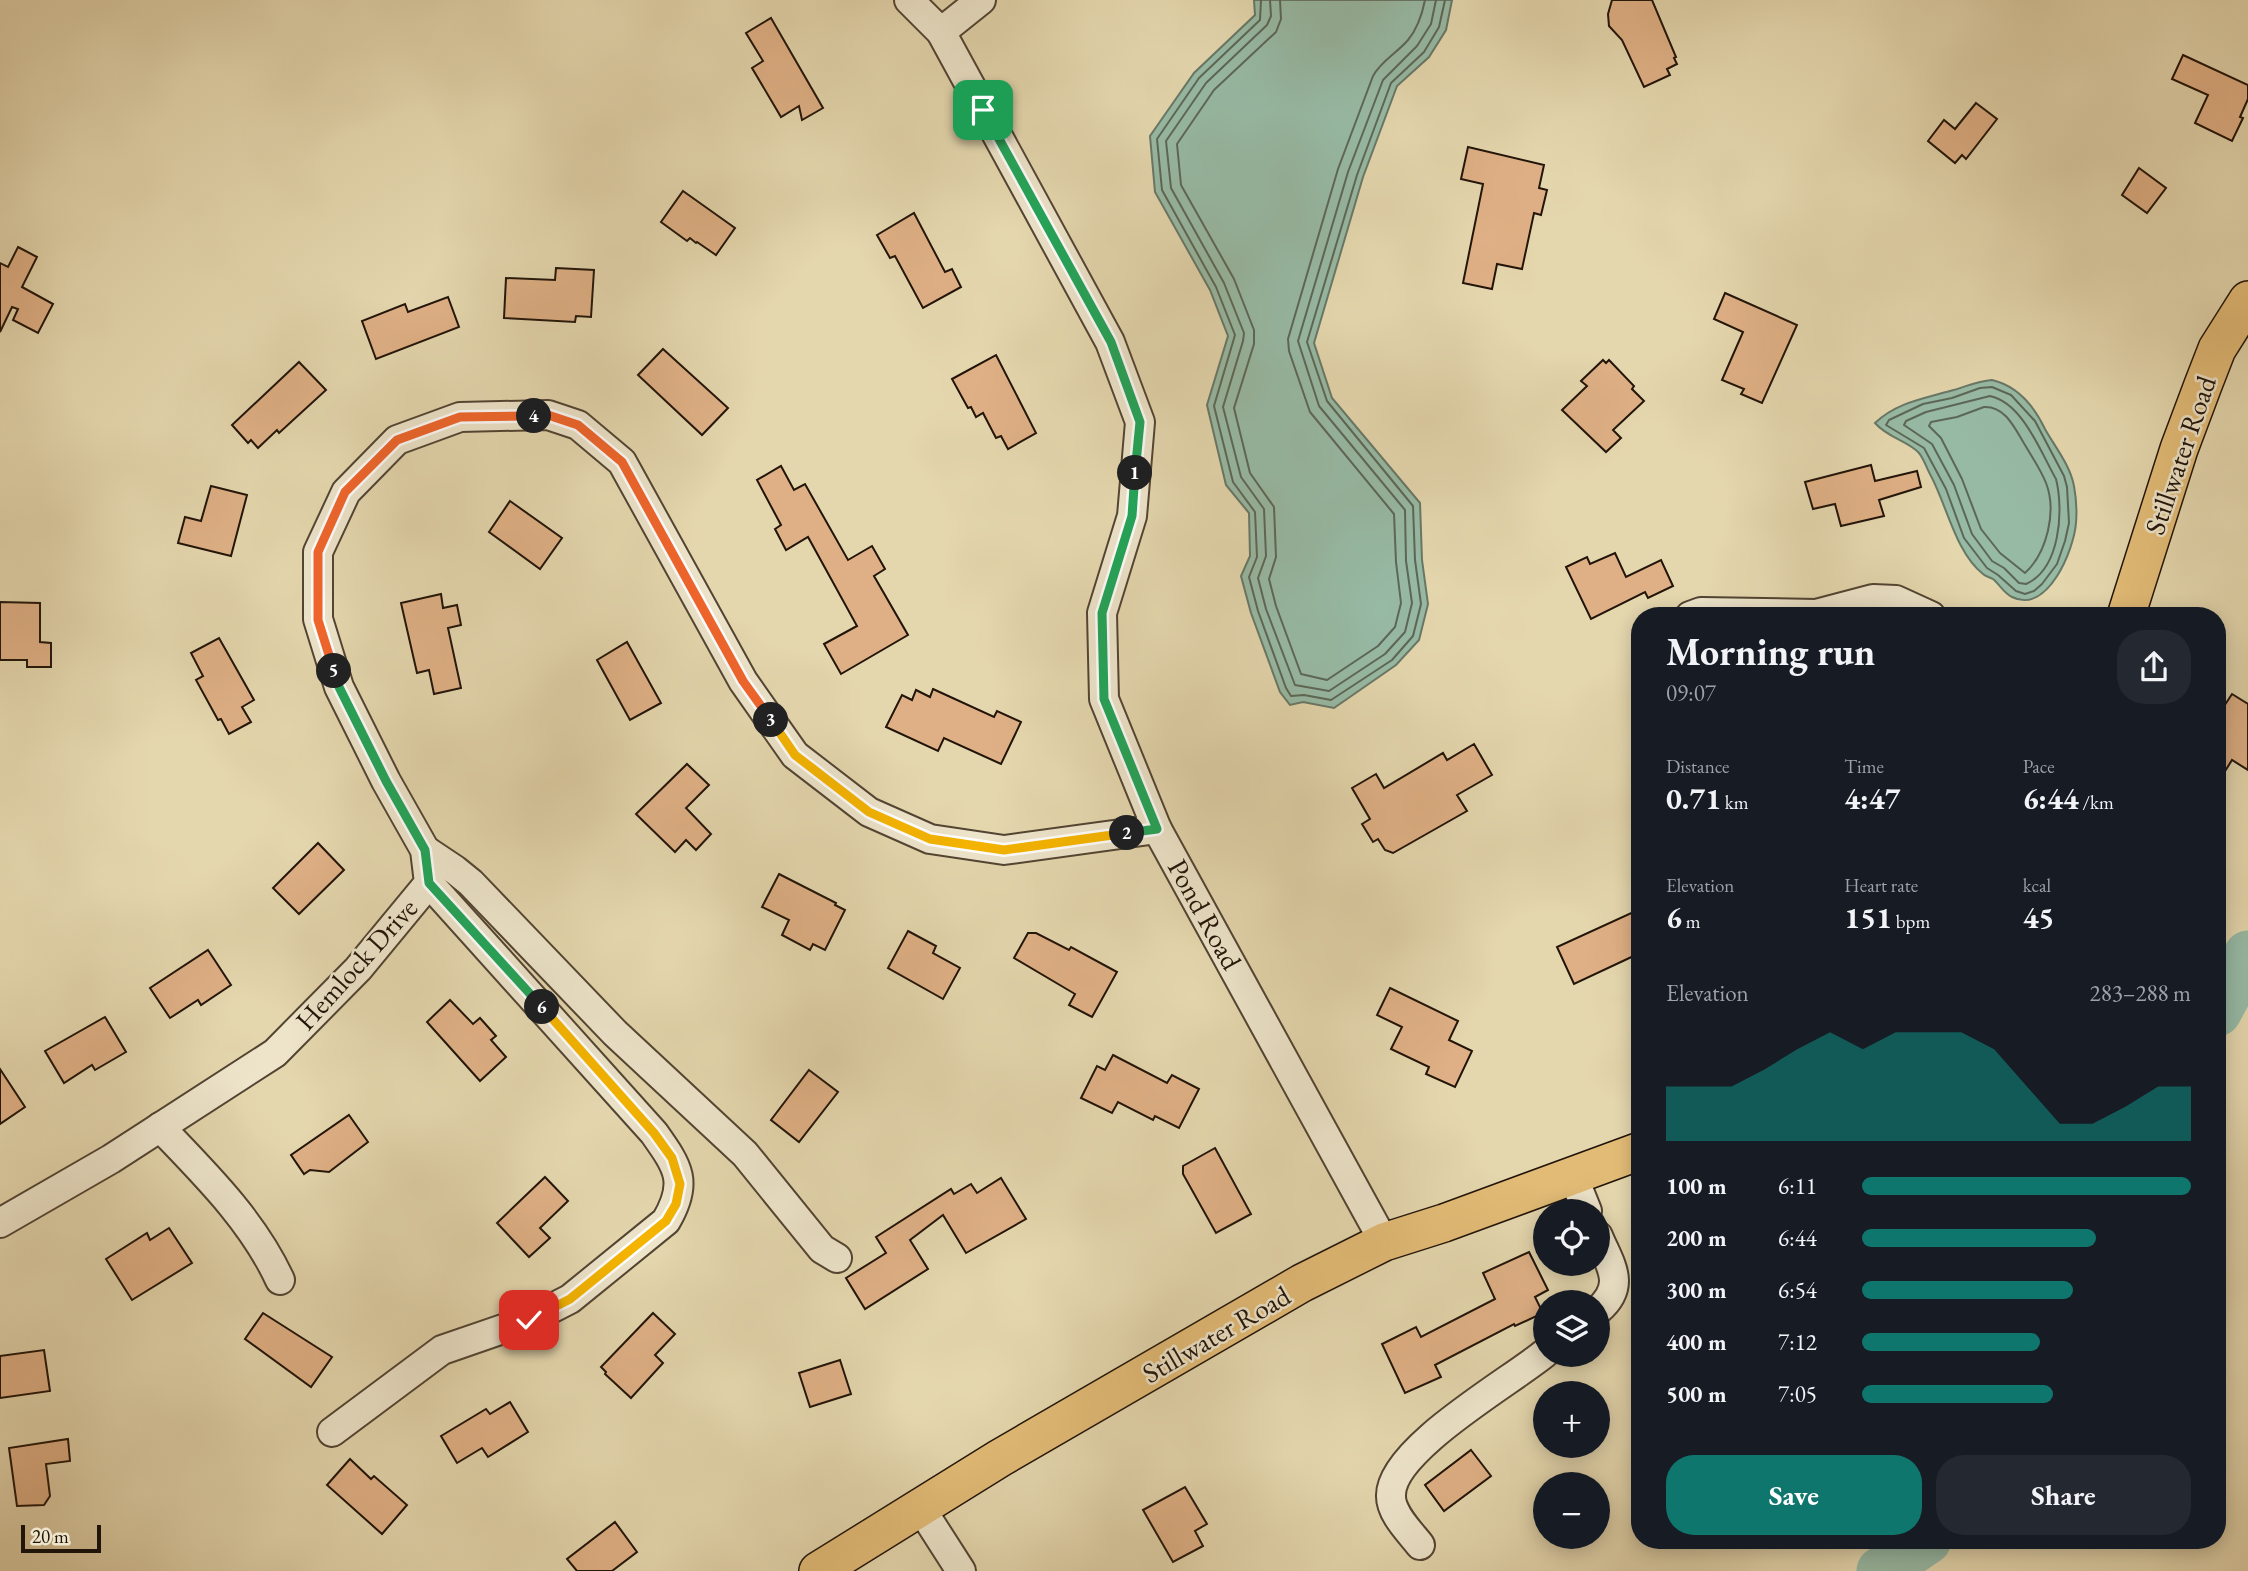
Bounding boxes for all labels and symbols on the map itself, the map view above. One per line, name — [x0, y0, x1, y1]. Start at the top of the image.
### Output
pin — [953, 80, 1013, 140]
street label: Stillwater Road — [2136, 370, 2224, 539]
pin: 4 — [516, 398, 552, 434]
pin: 1 — [1118, 456, 1152, 490]
pin: 5 — [316, 654, 352, 688]
pin: 3 — [754, 702, 788, 738]
pin: 2 — [1110, 816, 1144, 850]
street label: Pond Road — [1160, 852, 1250, 976]
street label: Hemlock Drive — [287, 890, 425, 1038]
pin: 6 — [524, 990, 560, 1024]
street label: Stillwater Road — [1135, 1277, 1297, 1391]
pin — [499, 1290, 559, 1350]
scale bar — [21, 1522, 102, 1554]

